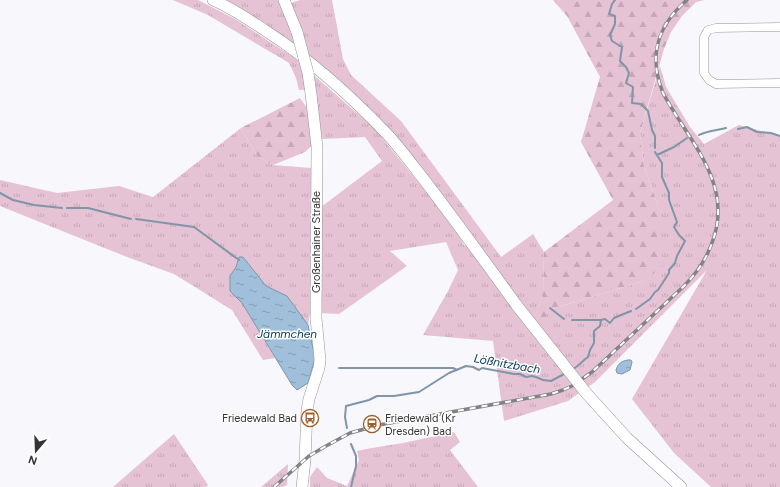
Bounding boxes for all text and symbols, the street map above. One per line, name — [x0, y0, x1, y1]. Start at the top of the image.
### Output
street label: Großenhainer Straße — [310, 191, 323, 293]
water label: Jämmchen — [256, 327, 317, 341]
water label: Lößnitzbach — [473, 351, 542, 377]
bus stop icon: Friedewald Bad — [300, 408, 320, 428]
place label: Friedewald Bad — [222, 412, 297, 425]
place label: Friedewald (Kr Dresden) Bad — [385, 412, 456, 438]
station icon: Friedewald (Kr Dresden) Bad — [362, 414, 382, 434]
north arrow — [16, 431, 56, 471]
text: N — [27, 452, 39, 468]

